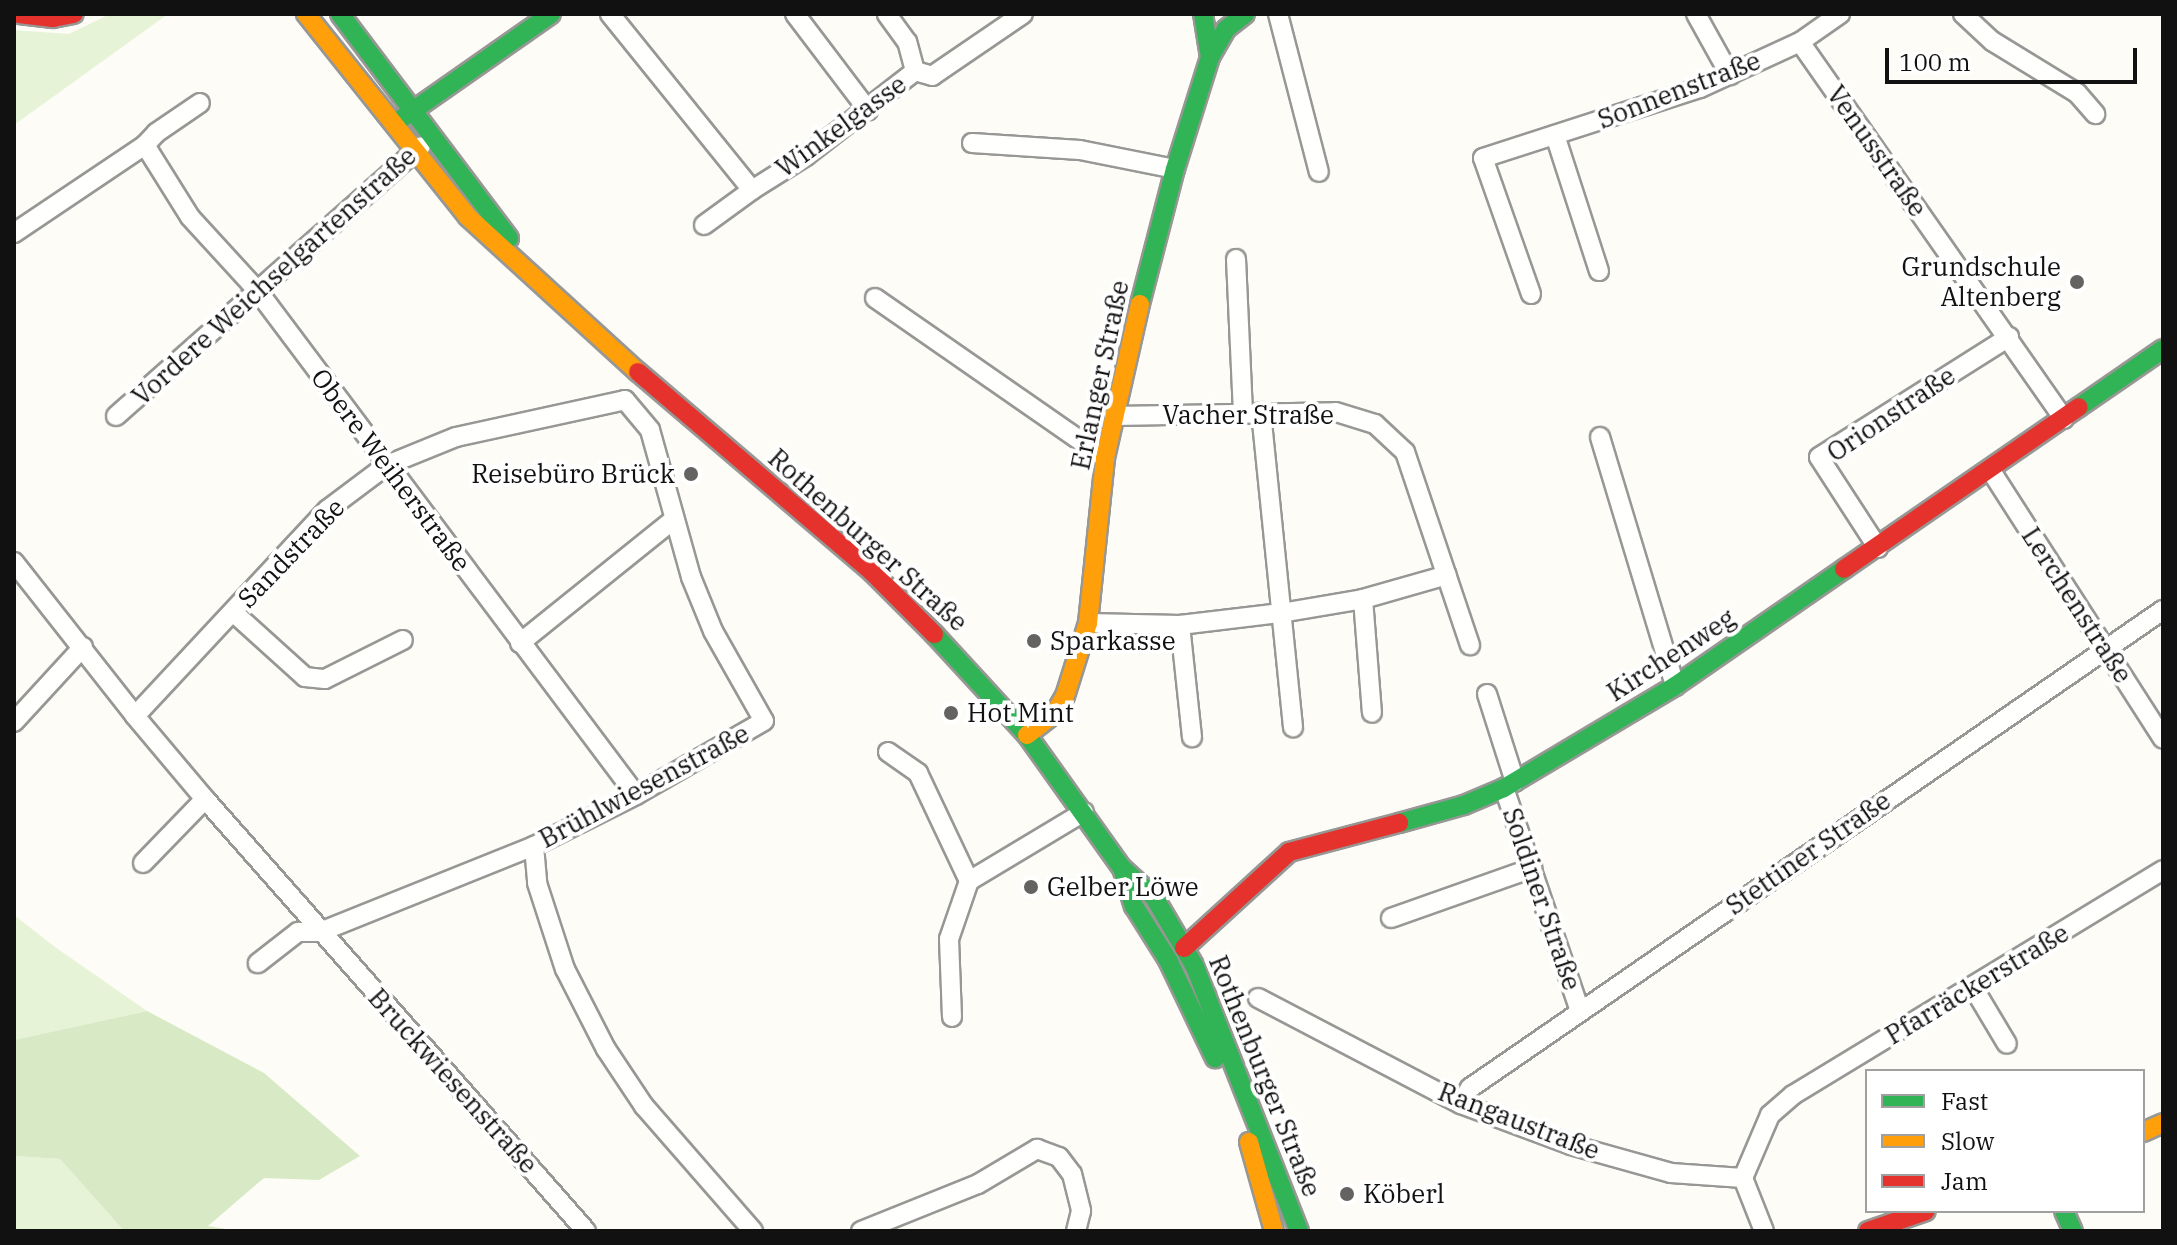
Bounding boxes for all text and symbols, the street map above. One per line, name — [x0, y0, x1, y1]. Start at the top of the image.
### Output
scale bar — [1889, 32, 2141, 82]
street label: Sonnenstraße — [1593, 45, 1765, 135]
text: 100 m — [1899, 46, 1971, 78]
street label: Winkelgasse — [770, 68, 912, 184]
street label: Venusstraße — [1820, 79, 1934, 223]
street label: Vordere Weichselgartenstraße — [126, 140, 422, 412]
place label: Grundschule Altenberg — [1902, 251, 2061, 312]
marker: Grundschule Altenberg — [2068, 273, 2086, 291]
street label: Erlanger Straße — [1065, 277, 1135, 473]
street label: Orionstraße — [1821, 360, 1961, 468]
street label: Obere Weiherstraße — [305, 363, 477, 577]
street label: Vacher Straße — [1162, 399, 1334, 431]
street label: Rothenburger Straße — [762, 442, 974, 638]
place label: Reisebüro Brück — [471, 458, 675, 490]
marker: Reisebüro Brück — [682, 465, 700, 483]
street label: Sandstraße — [231, 492, 351, 614]
street label: Lerchenstraße — [2015, 521, 2139, 689]
street label: Kirchenweg — [1601, 602, 1741, 708]
place label: Sparkasse — [1050, 625, 1176, 657]
marker: Sparkasse — [1025, 632, 1043, 650]
place label: Hot Mint — [967, 697, 1074, 729]
marker: Hot Mint — [942, 704, 960, 722]
street label: Brühlwiesenstraße — [534, 717, 754, 855]
street label: Stettiner Straße — [1720, 785, 1896, 921]
street label: Soldiner Straße — [1496, 804, 1588, 994]
place label: Gelber Löwe — [1047, 871, 1199, 903]
marker: Gelber Löwe — [1022, 878, 1040, 896]
street label: Pfarräckerstraße — [1880, 917, 2074, 1051]
street label: Rothenburger Straße — [1202, 951, 1328, 1201]
street label: Bruckwiesenstraße — [362, 982, 544, 1180]
legend — [1865, 1069, 2145, 1213]
street label: Rangaustraße — [1434, 1076, 1604, 1166]
text: Fast — [1941, 1085, 1988, 1117]
text: Slow — [1941, 1125, 1994, 1157]
text: Jam — [1941, 1165, 1988, 1197]
place label: Köberl — [1363, 1178, 1444, 1210]
marker: Köberl — [1338, 1185, 1356, 1203]

